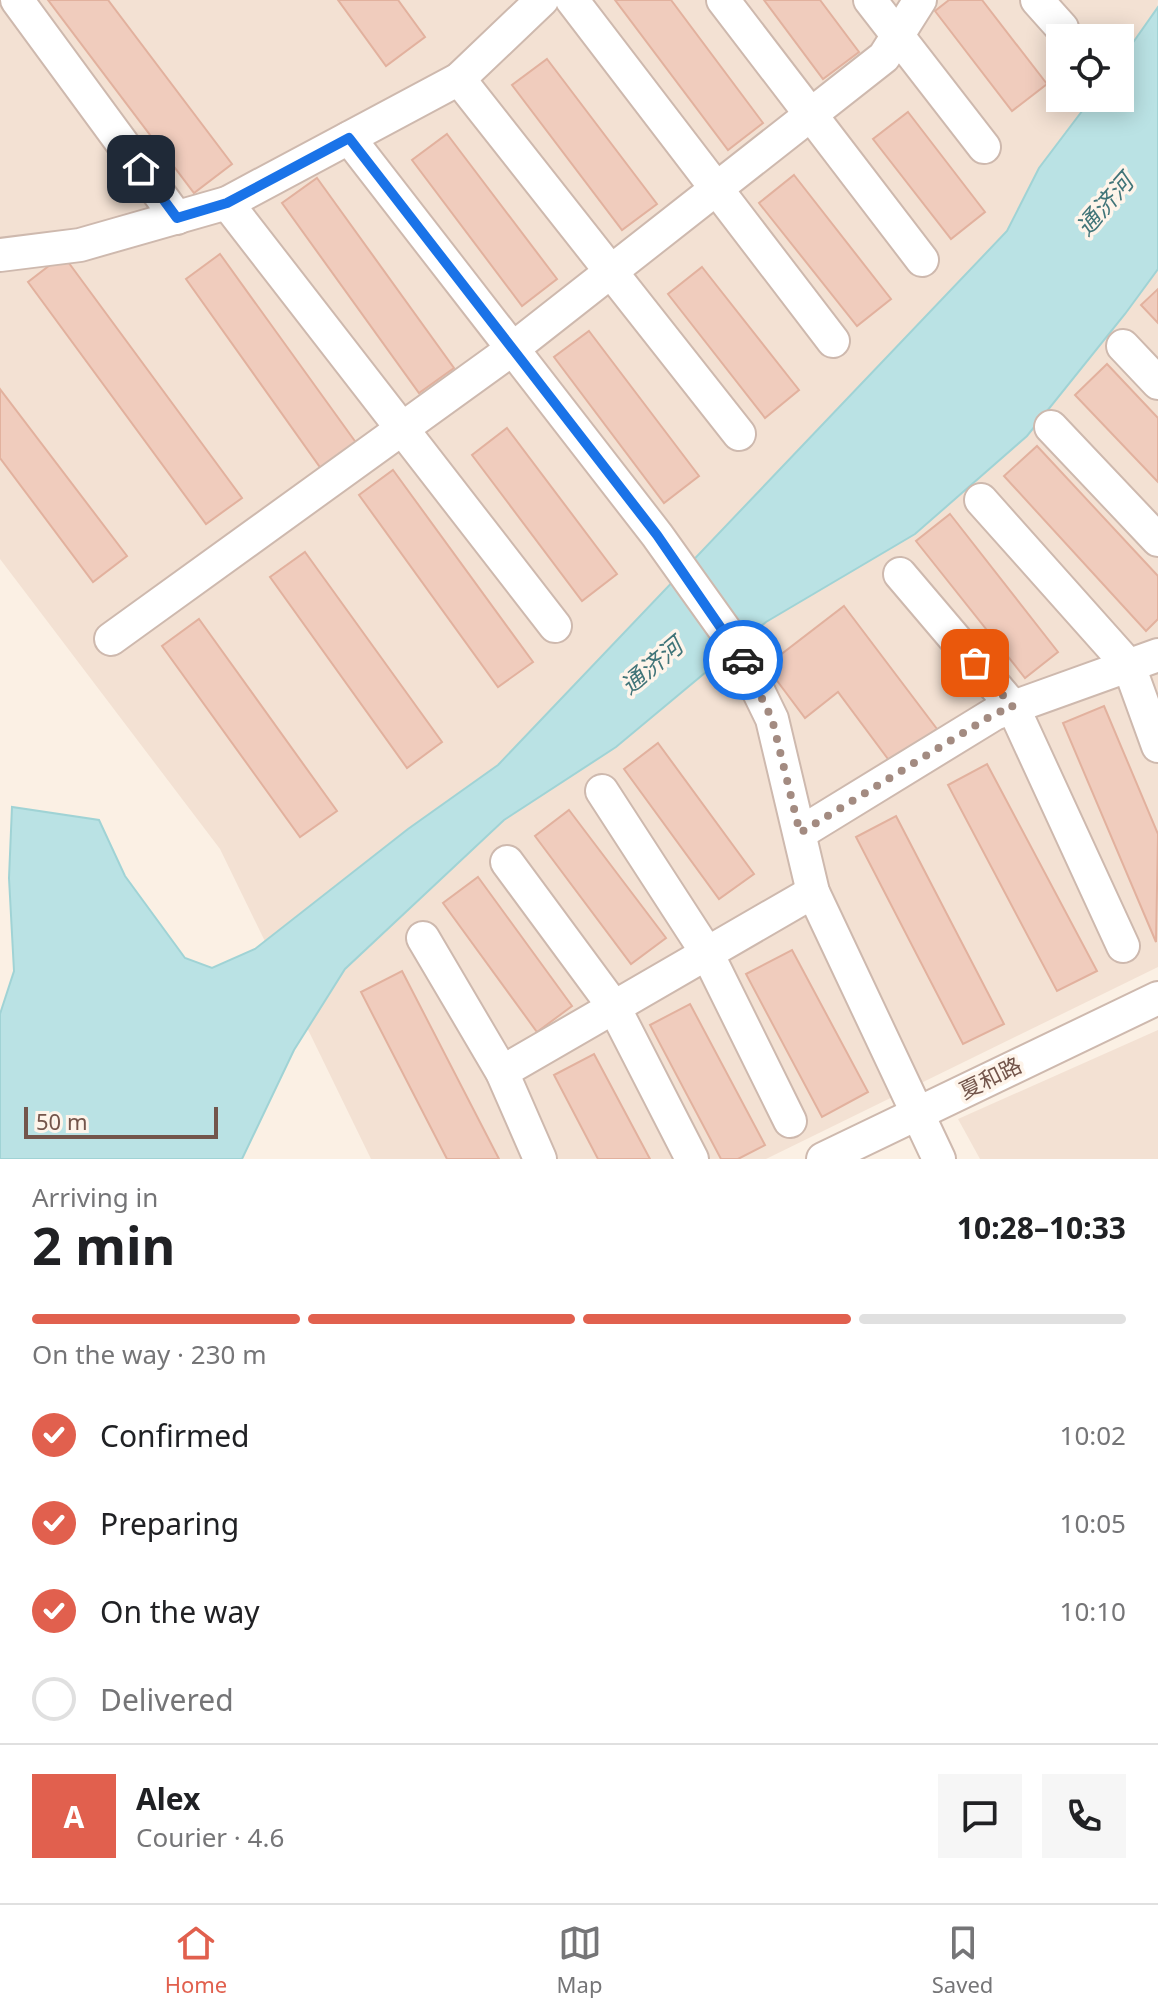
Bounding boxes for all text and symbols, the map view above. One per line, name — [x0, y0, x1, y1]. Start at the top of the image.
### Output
map controls — [1046, 24, 1134, 112]
button: locate — [1046, 24, 1134, 112]
pin — [107, 135, 175, 203]
icon: home — [119, 147, 163, 191]
water label: 通济河 — [1068, 163, 1143, 242]
courier — [703, 620, 783, 700]
water label: 通济河 — [613, 627, 692, 701]
pin — [941, 629, 1009, 697]
icon: car — [721, 638, 765, 682]
icon: bag — [953, 641, 997, 685]
street label: 夏和路 — [954, 1049, 1026, 1105]
scale bar — [24, 1103, 218, 1139]
text: 50 m — [36, 1106, 87, 1136]
text: Arriving in — [32, 1179, 158, 1215]
text: 10:28–10:33 — [957, 1207, 1126, 1248]
text: 2 min — [32, 1209, 175, 1280]
text: On the way · 230 m — [32, 1336, 266, 1372]
icon: check — [32, 1413, 76, 1457]
text: Confirmed — [100, 1415, 250, 1456]
text: 10:02 — [1060, 1417, 1126, 1453]
icon: check — [32, 1501, 76, 1545]
text: Preparing — [100, 1503, 239, 1544]
text: 10:05 — [1060, 1505, 1126, 1541]
icon: check — [32, 1589, 76, 1633]
text: On the way — [100, 1591, 260, 1632]
text: 10:10 — [1060, 1593, 1126, 1629]
text: Delivered — [100, 1679, 234, 1720]
button: chat — [938, 1774, 1022, 1858]
button: phone — [1042, 1774, 1126, 1858]
text: Alex — [136, 1778, 200, 1819]
text: A — [64, 1796, 84, 1837]
text: Courier · 4.6 — [136, 1819, 284, 1855]
tab: Home — [165, 1921, 227, 1999]
tab: Map — [557, 1921, 602, 1999]
tab: Saved — [932, 1921, 993, 1999]

